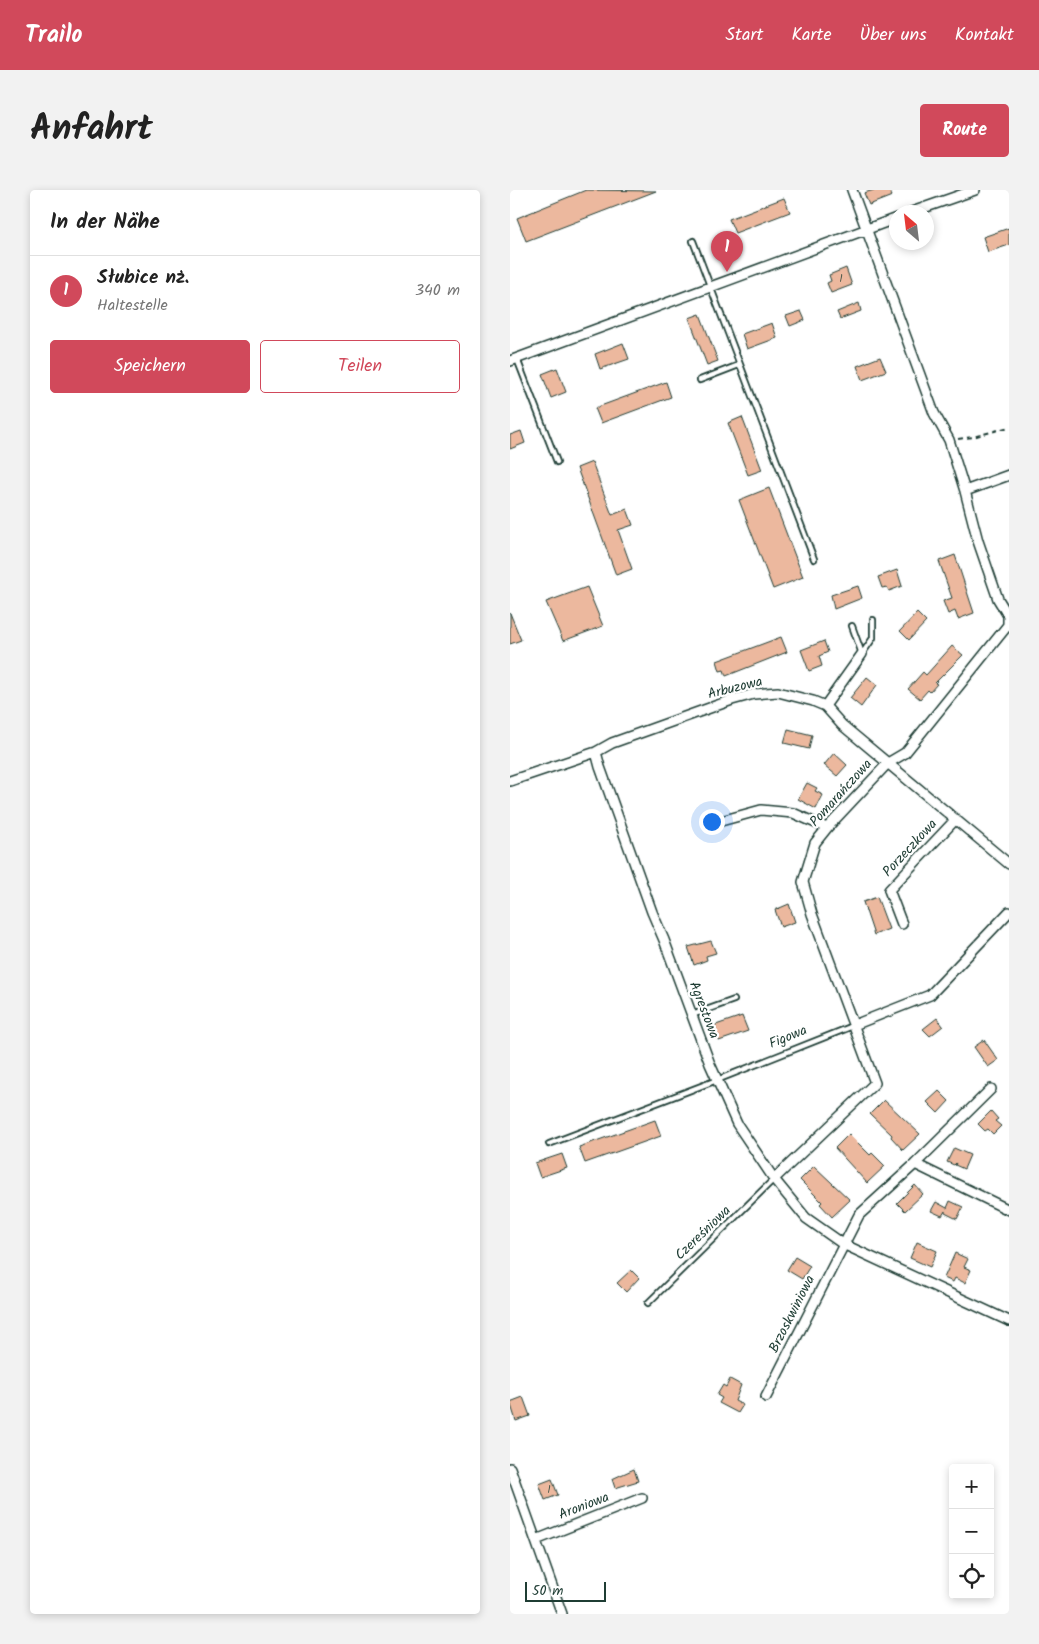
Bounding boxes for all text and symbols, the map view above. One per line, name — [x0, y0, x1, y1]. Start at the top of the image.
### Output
text: Trailo — [25, 16, 83, 55]
text: Start — [725, 21, 763, 50]
text: Karte — [791, 21, 831, 50]
text: Über uns — [859, 21, 927, 50]
text: Kontakt — [955, 21, 1014, 50]
text: Anfahrt — [30, 102, 153, 158]
button: Route — [920, 104, 1009, 157]
north arrow — [889, 205, 934, 250]
text: In der Nähe — [50, 206, 160, 239]
pin: 1 — [711, 231, 743, 272]
text: Słubice nż. — [97, 263, 189, 293]
house number: 1 — [839, 270, 843, 288]
text: 1 — [64, 278, 68, 303]
text: 340 m — [415, 278, 460, 303]
text: Haltestelle — [97, 293, 168, 318]
button: Speichern — [50, 340, 250, 393]
button: Teilen — [260, 340, 460, 393]
street label: Arbuzowa — [705, 671, 765, 705]
street label: Pomarańczowa — [804, 754, 878, 832]
your location — [699, 809, 725, 835]
street label: Porzeczkowa — [877, 814, 943, 882]
street label: Agrestowa — [683, 978, 725, 1042]
street label: Figowa — [766, 1019, 810, 1055]
street label: Czereśniowa — [670, 1200, 736, 1266]
street label: Brzoskwiniowa — [763, 1271, 821, 1357]
map controls — [949, 1464, 994, 1599]
button: + — [949, 1464, 994, 1509]
house number: 1 — [547, 1481, 551, 1499]
street label: Aroniowa — [555, 1486, 613, 1526]
button: − — [949, 1509, 994, 1554]
button: locate — [949, 1554, 994, 1599]
scale bar — [525, 1579, 606, 1602]
text: 50 m — [532, 1580, 563, 1602]

